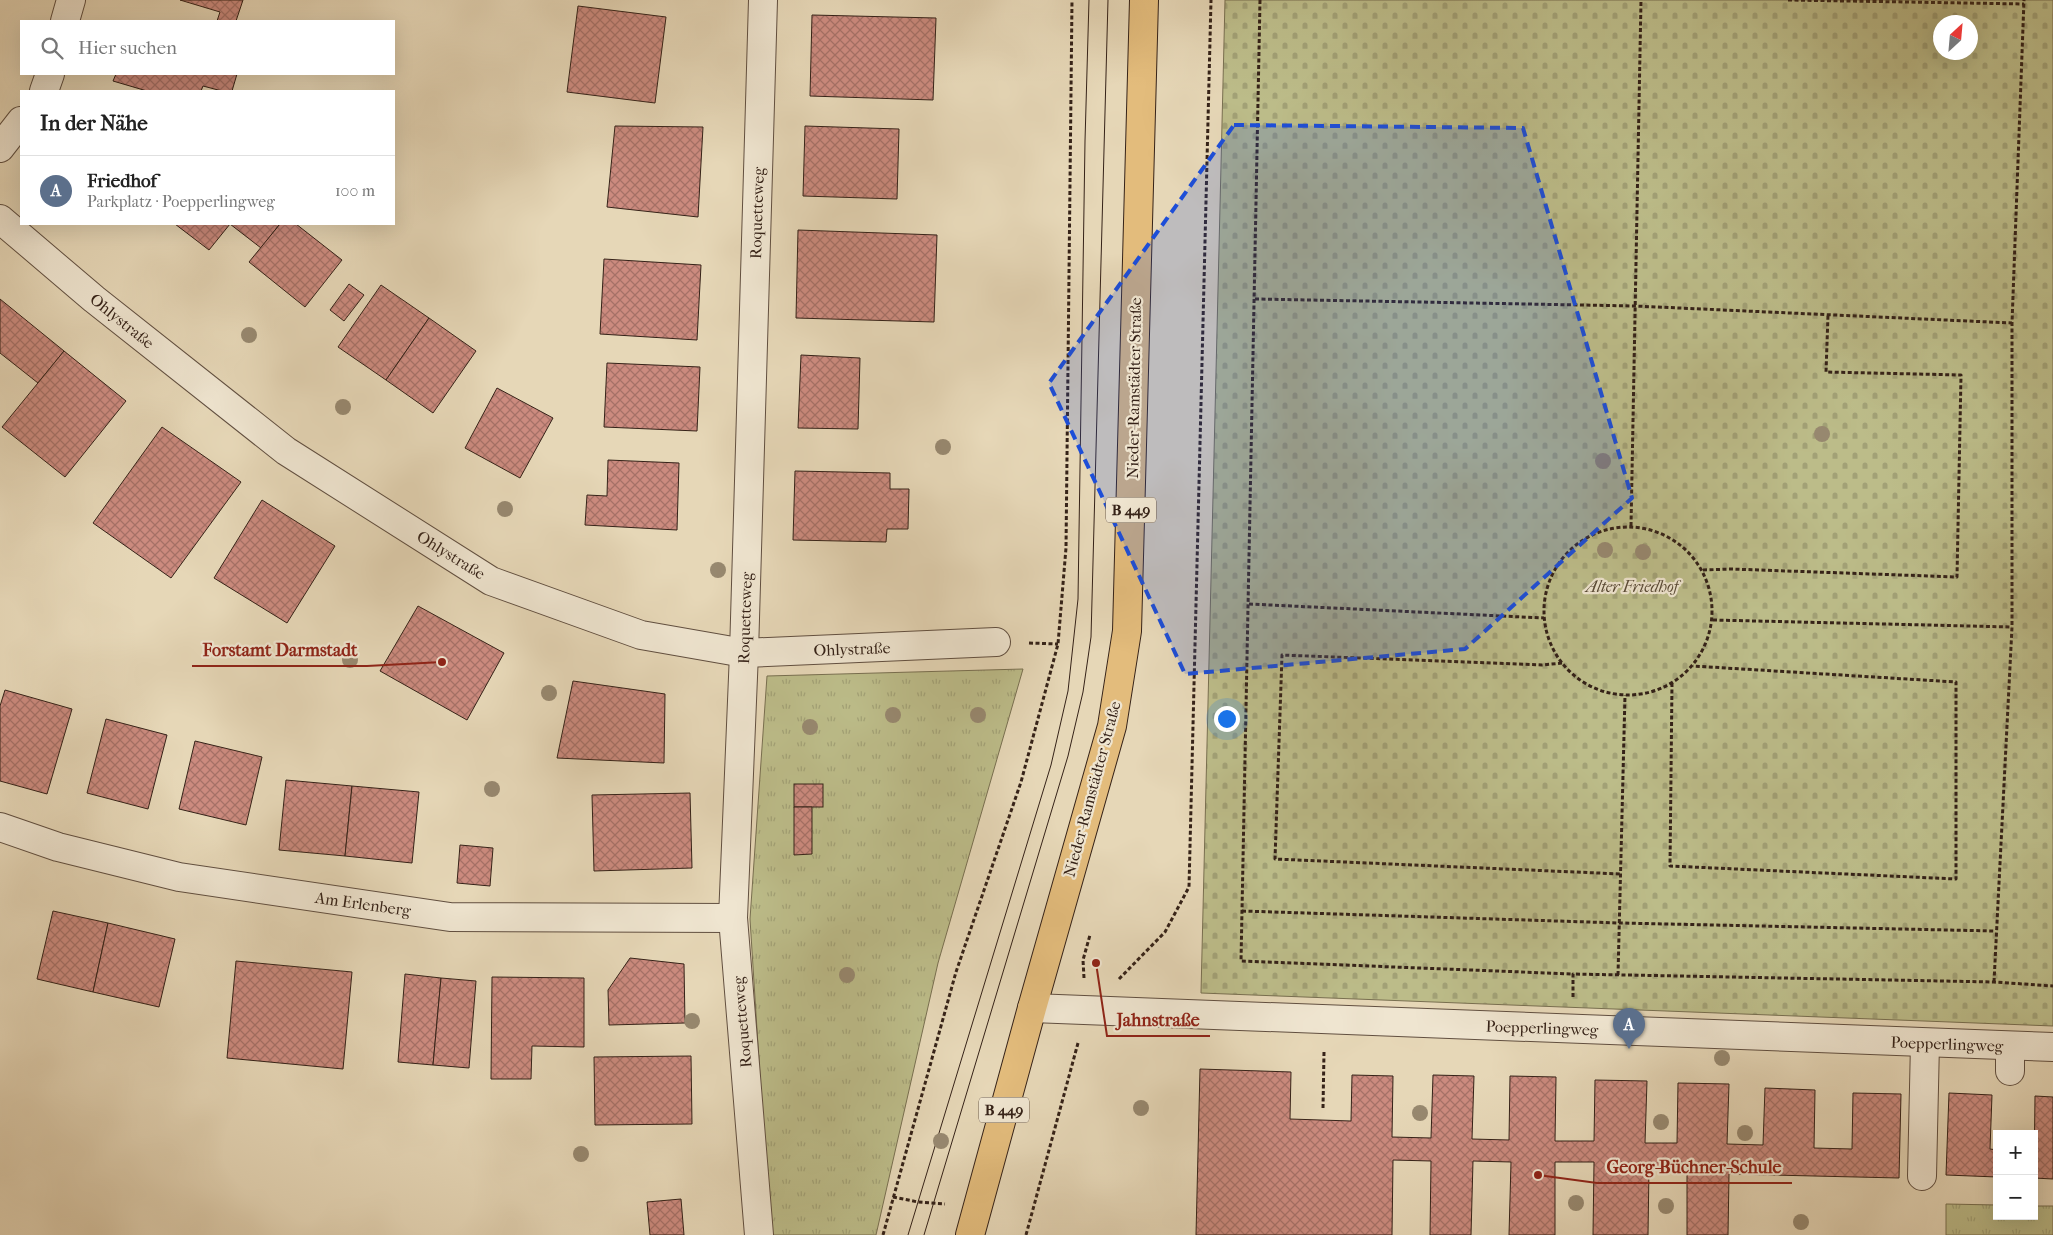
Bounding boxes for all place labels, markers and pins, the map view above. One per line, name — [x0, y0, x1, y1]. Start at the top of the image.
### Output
callout: Forstamt Darmstadt — [192, 633, 367, 666]
callout: Jahnstraße — [1107, 1003, 1210, 1036]
pin: A — [1613, 1008, 1645, 1049]
callout: Georg-Büchner-Schule — [1597, 1150, 1792, 1183]

